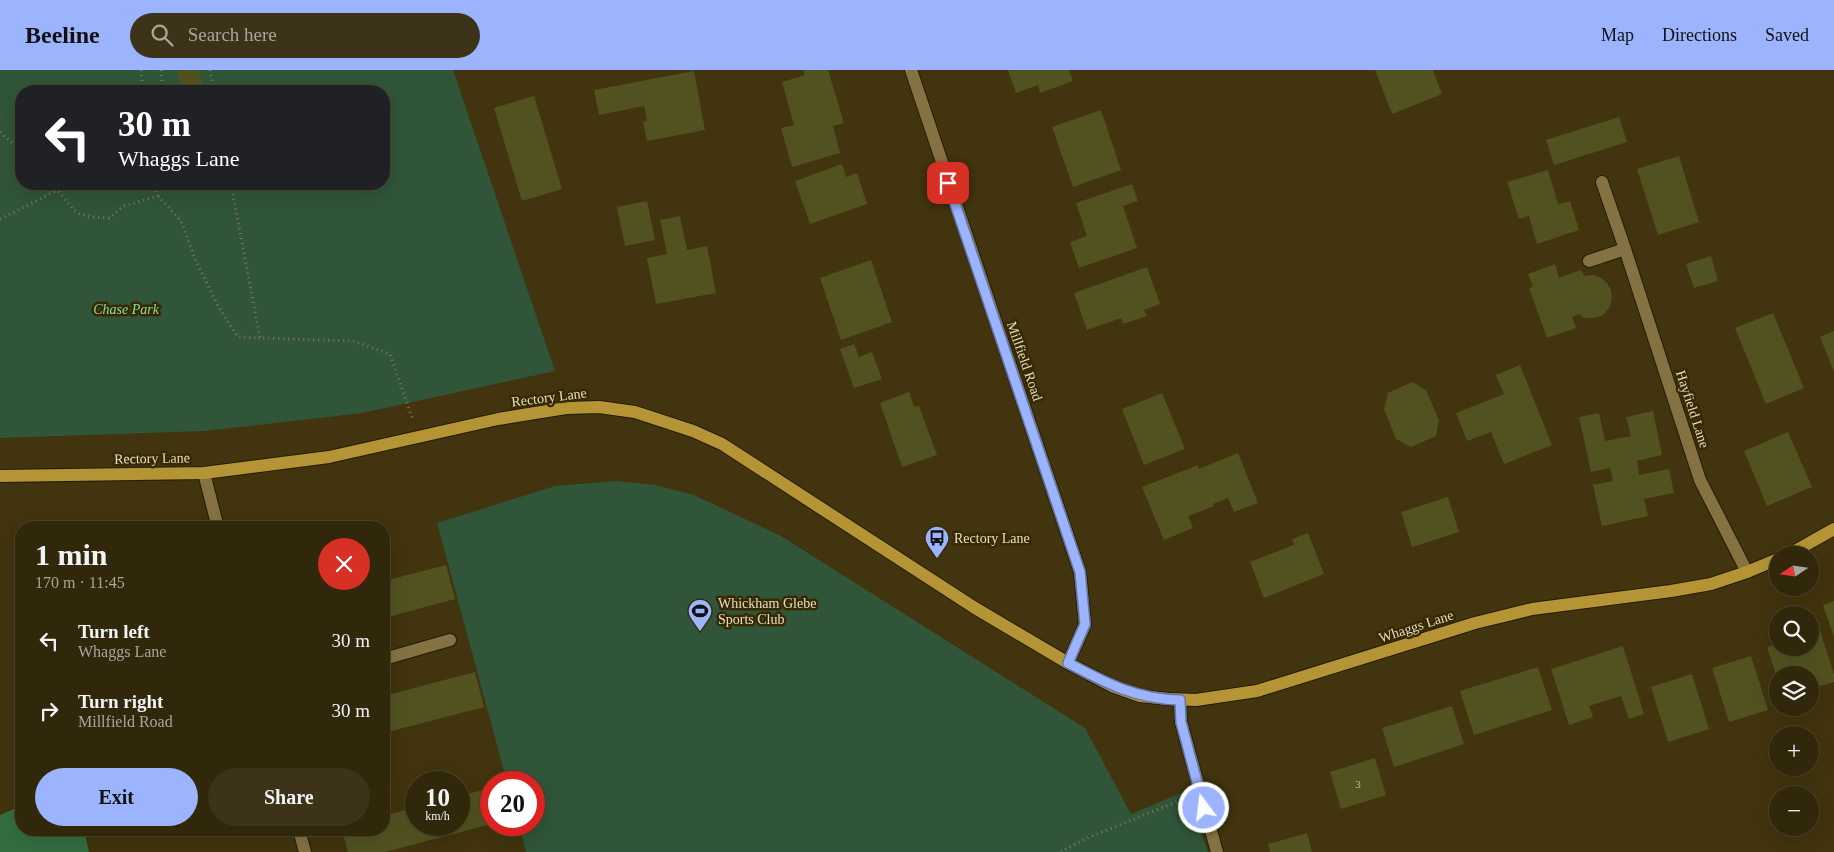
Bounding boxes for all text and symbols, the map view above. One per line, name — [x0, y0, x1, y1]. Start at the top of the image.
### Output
search box — [130, 13, 480, 58]
icon: search — [148, 21, 176, 49]
text: Beeline — [25, 22, 100, 48]
text: Search here — [188, 24, 277, 45]
text: Map — [1601, 25, 1634, 45]
text: Directions — [1662, 25, 1737, 45]
text: Saved — [1765, 25, 1809, 45]
icon: left — [35, 105, 100, 170]
text: 30 m — [118, 105, 191, 144]
text: Whaggs Lane — [118, 146, 240, 171]
pin — [927, 162, 969, 204]
icon: arrive — [934, 169, 962, 197]
park label: Chase Park — [93, 302, 160, 317]
street label: Millfield Road — [1004, 320, 1045, 403]
street label: Hayfield Lane — [1673, 369, 1712, 450]
street label: Rectory Lane — [511, 385, 588, 410]
street label: Rectory Lane — [114, 450, 190, 467]
bus stop icon: Rectory Lane — [924, 525, 950, 559]
place label: Rectory Lane — [954, 531, 1030, 546]
text: 1 min — [35, 538, 108, 571]
button: close — [318, 538, 370, 590]
north arrow — [1769, 546, 1819, 596]
map controls — [1769, 546, 1819, 836]
text: 170 m · 11:45 — [35, 574, 125, 591]
place label: Whickham Glebe Sports Club — [718, 596, 816, 627]
sports icon: Whickham Glebe Sports Club — [687, 598, 713, 632]
button: search — [1769, 606, 1819, 656]
street label: Whaggs Lane — [1377, 607, 1455, 646]
text: Turn left — [78, 621, 150, 642]
icon: left — [35, 627, 63, 655]
text: 30 m — [331, 630, 370, 651]
text: Whaggs Lane — [78, 643, 166, 660]
button: layers — [1769, 666, 1819, 716]
text: Turn right — [78, 691, 163, 712]
icon: right — [35, 697, 63, 725]
text: 30 m — [331, 700, 370, 721]
text: Millfield Road — [78, 713, 173, 730]
button: + — [1769, 726, 1819, 776]
button: Exit — [35, 768, 198, 826]
button: Share — [208, 768, 370, 826]
speed limit sign: 20 — [480, 771, 545, 836]
house number: 3 — [1355, 778, 1361, 790]
position arrow — [1177, 781, 1229, 833]
text: 10 — [425, 784, 450, 811]
button: − — [1769, 786, 1819, 836]
text: km/h — [425, 809, 450, 823]

